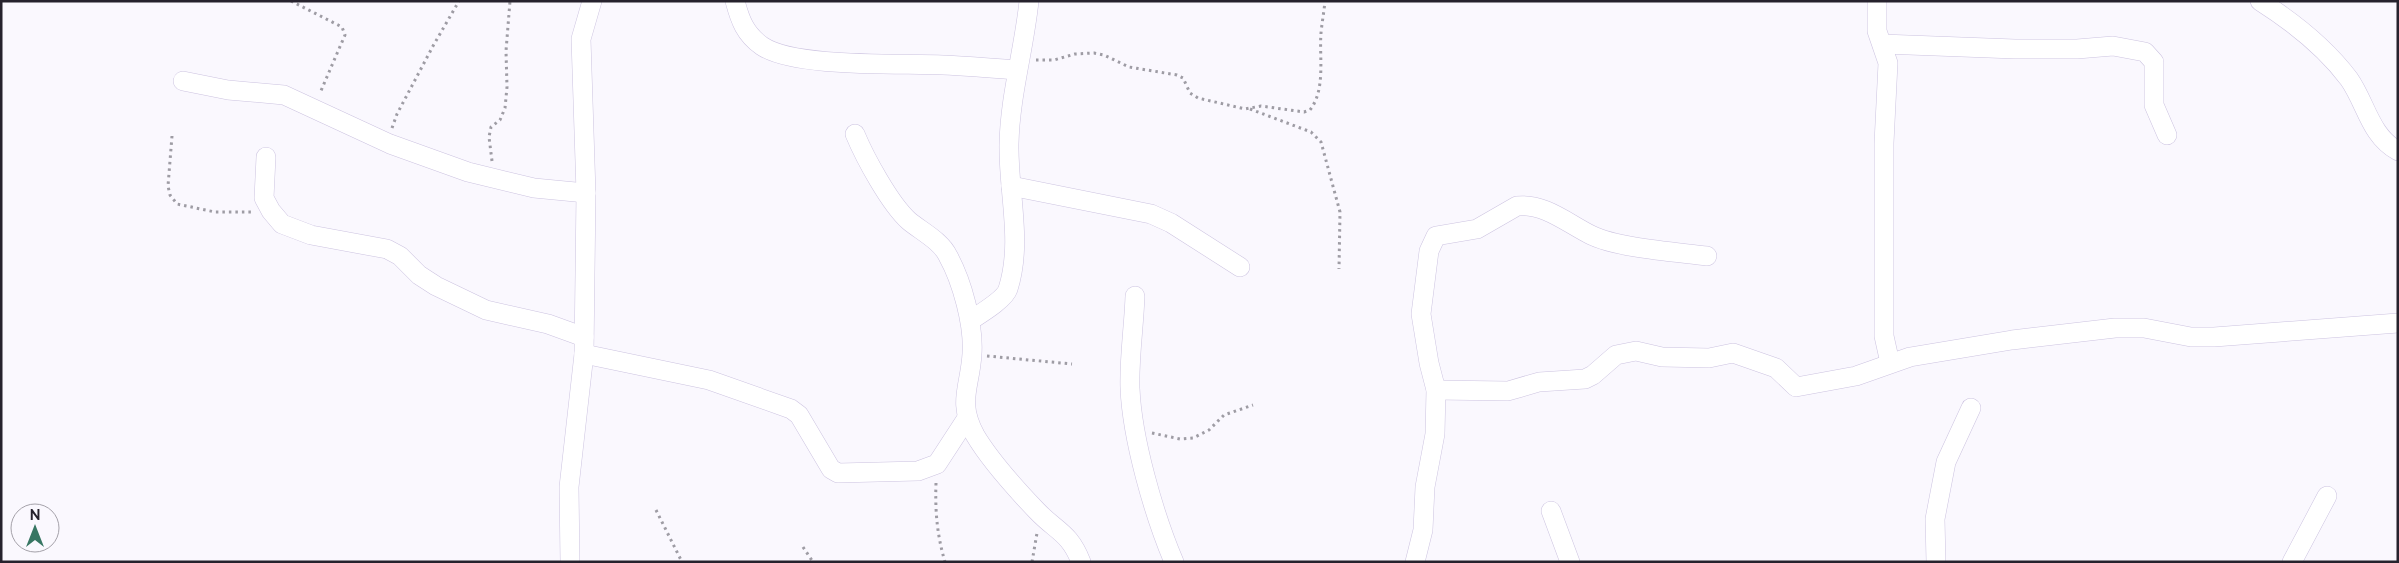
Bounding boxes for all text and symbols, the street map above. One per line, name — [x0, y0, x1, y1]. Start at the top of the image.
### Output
north arrow — [10, 503, 60, 553]
text: N — [30, 507, 40, 523]

